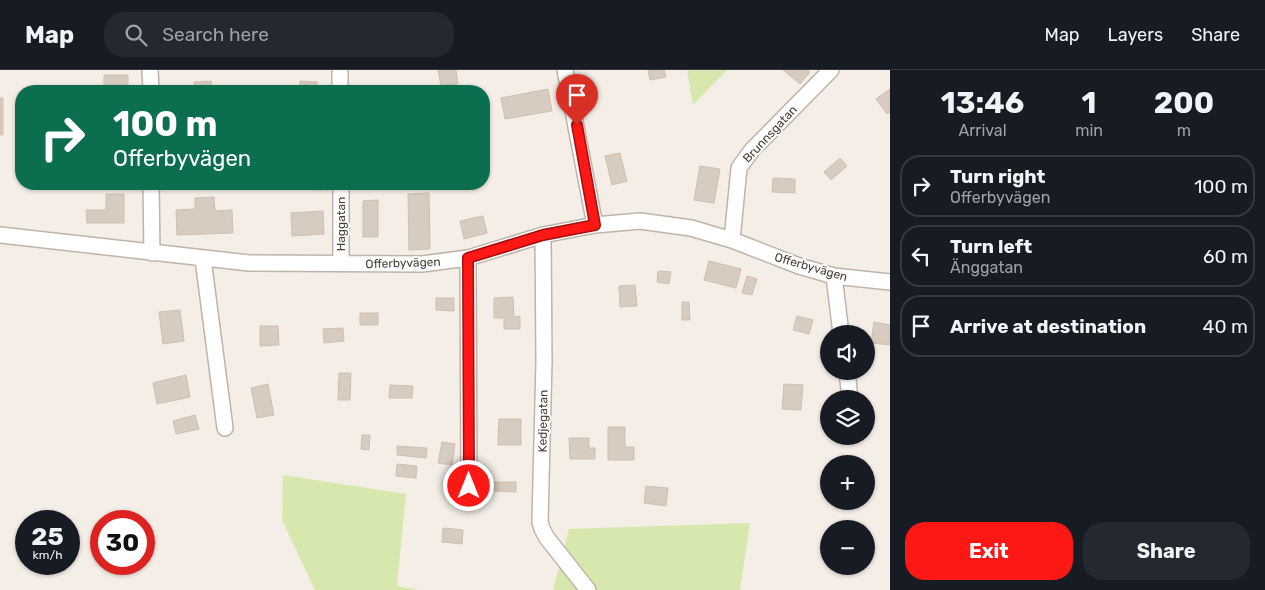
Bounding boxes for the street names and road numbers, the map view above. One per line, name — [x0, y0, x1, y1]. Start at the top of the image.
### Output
street label: Brunnsgatan — [740, 103, 800, 165]
street label: Haggatan — [334, 197, 348, 251]
street label: Offerbyvägen — [773, 250, 849, 284]
street label: Offerbyvägen — [365, 255, 441, 271]
street label: Kedjegatan — [535, 389, 551, 453]

